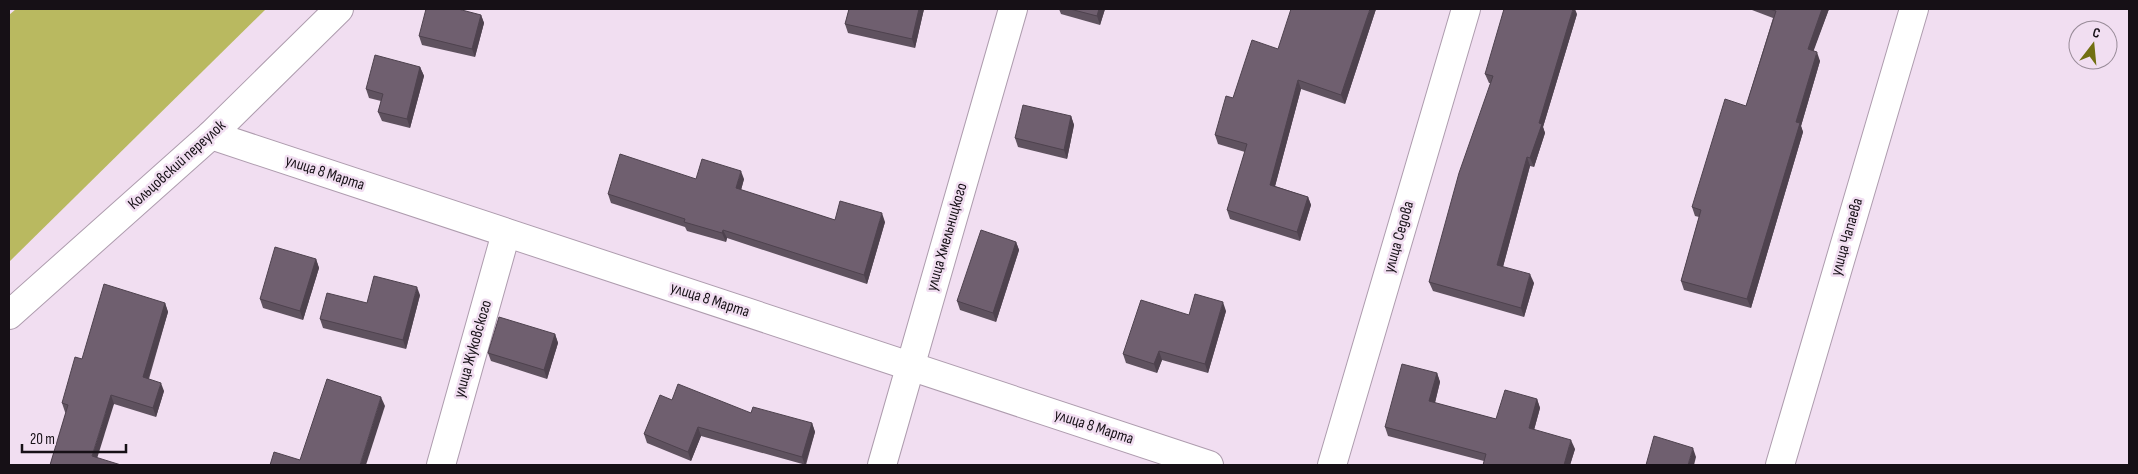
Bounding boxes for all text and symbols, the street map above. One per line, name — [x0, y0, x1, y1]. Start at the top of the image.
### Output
north arrow — [2068, 20, 2118, 70]
text: С — [2091, 24, 2102, 42]
street label: Кольцовский переулок — [124, 116, 230, 214]
street label: улица 8 Марта — [283, 151, 367, 195]
street label: улица Хмельницкого — [922, 181, 972, 293]
street label: улица Чапаева — [1827, 196, 1867, 278]
street label: улица Седова — [1380, 199, 1418, 275]
street label: улица 8 Марта — [668, 278, 752, 322]
street label: улица Жуковского — [450, 298, 496, 400]
street label: улица 8 Марта — [1052, 405, 1136, 449]
scale bar — [22, 422, 126, 454]
text: 20 m — [30, 430, 55, 449]

